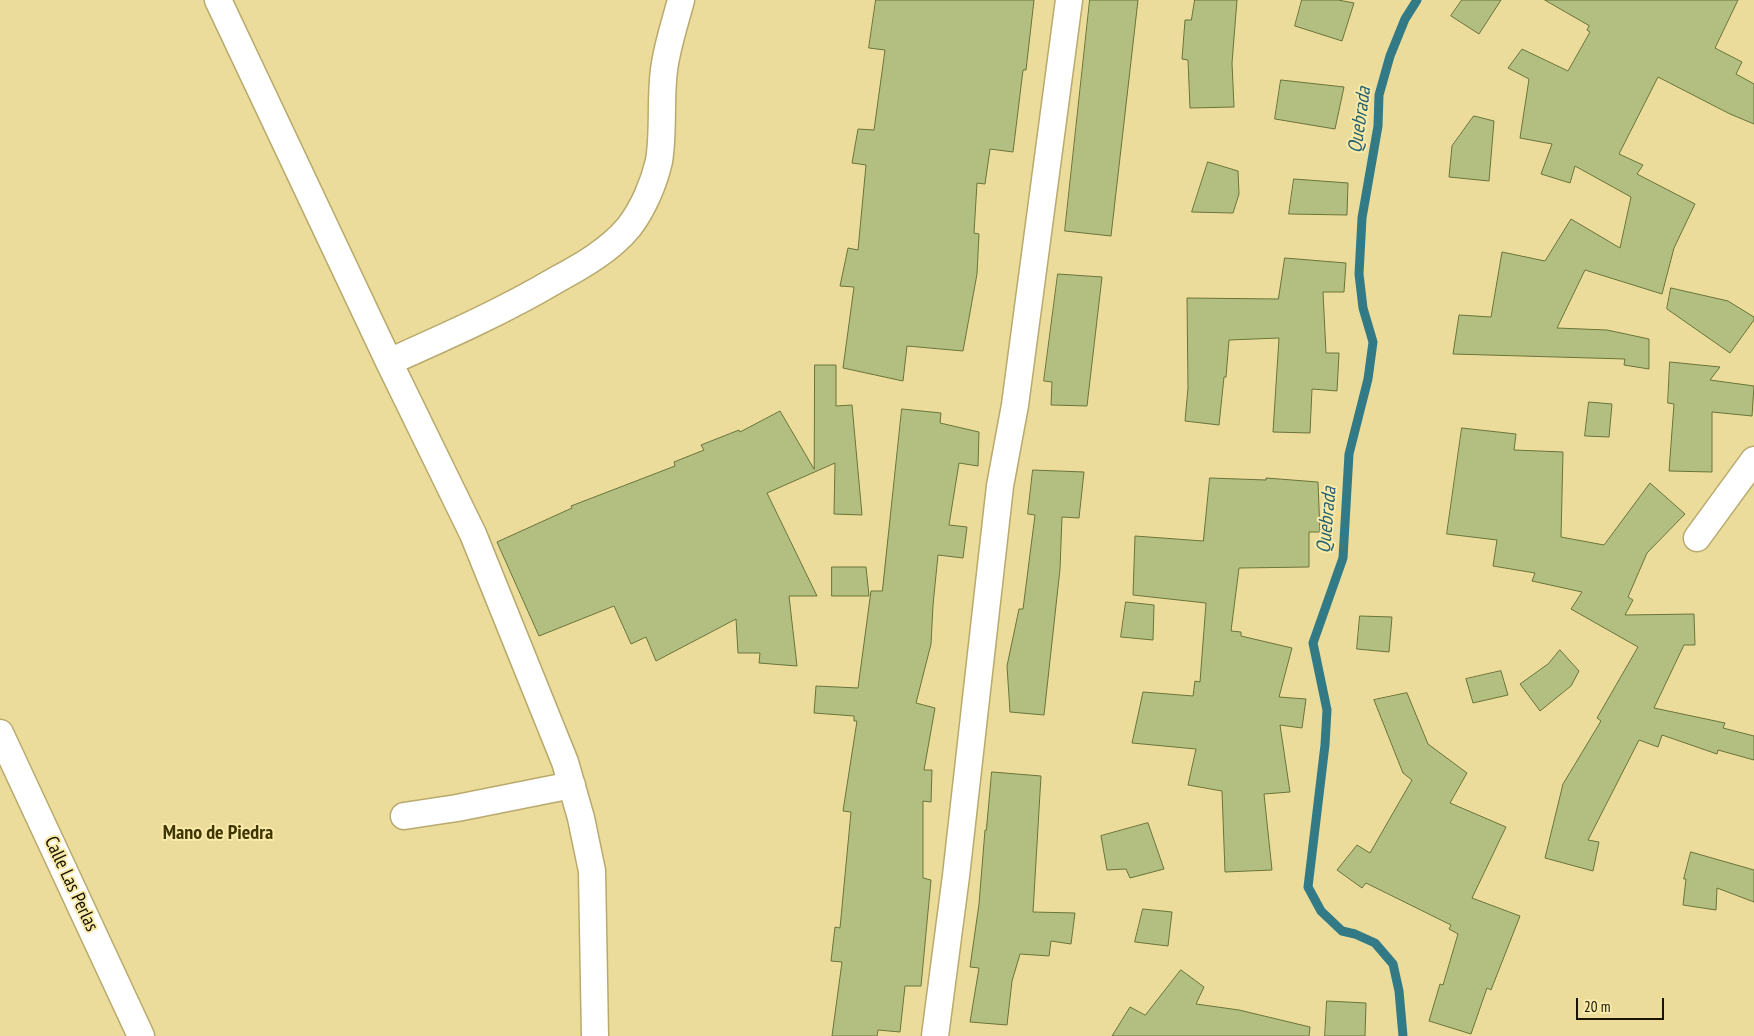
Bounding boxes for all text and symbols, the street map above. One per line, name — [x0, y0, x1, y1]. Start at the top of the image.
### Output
water label: Quebrada — [1343, 85, 1377, 155]
water label: Quebrada — [1312, 486, 1342, 554]
district label: Mano de Piedra — [163, 821, 273, 845]
street label: Calle Las Perlas — [39, 833, 103, 935]
scale bar — [1579, 988, 1666, 1020]
text: 20 m — [1584, 997, 1610, 1016]

